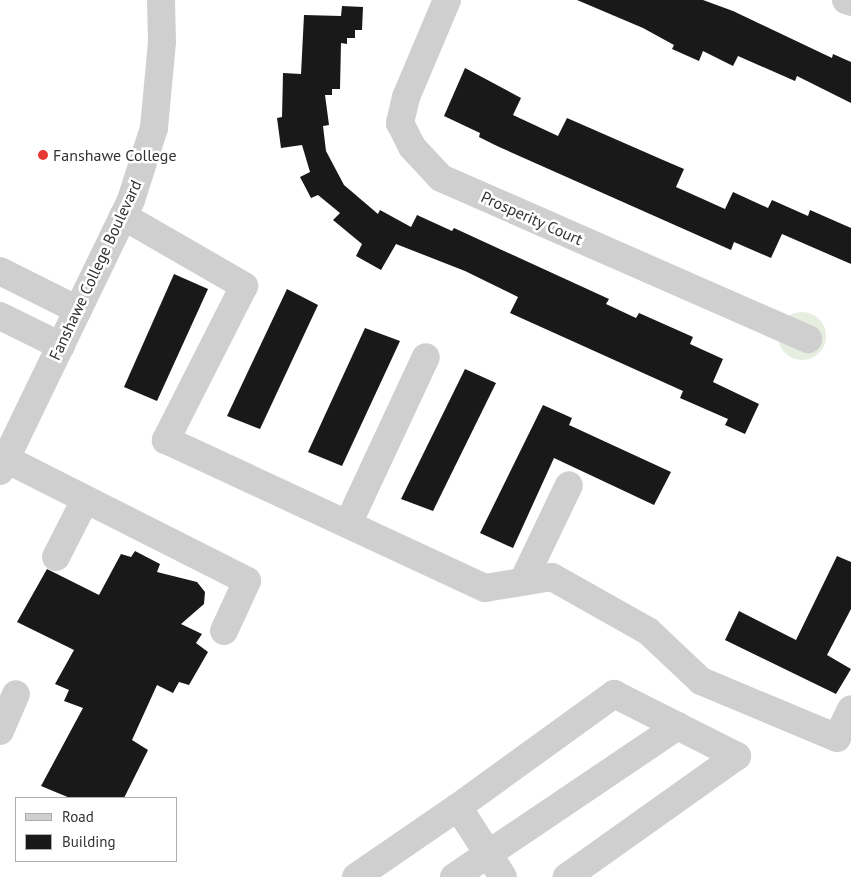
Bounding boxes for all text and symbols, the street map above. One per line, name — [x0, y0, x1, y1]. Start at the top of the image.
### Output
place label: Fanshawe College — [53, 145, 177, 165]
marker: Fanshawe College — [37, 149, 49, 161]
street label: Fanshawe College Boulevard — [45, 177, 145, 363]
street label: Prosperity Court — [478, 187, 586, 249]
legend — [15, 797, 178, 862]
text: Road — [62, 807, 94, 826]
text: Building — [62, 832, 116, 851]

